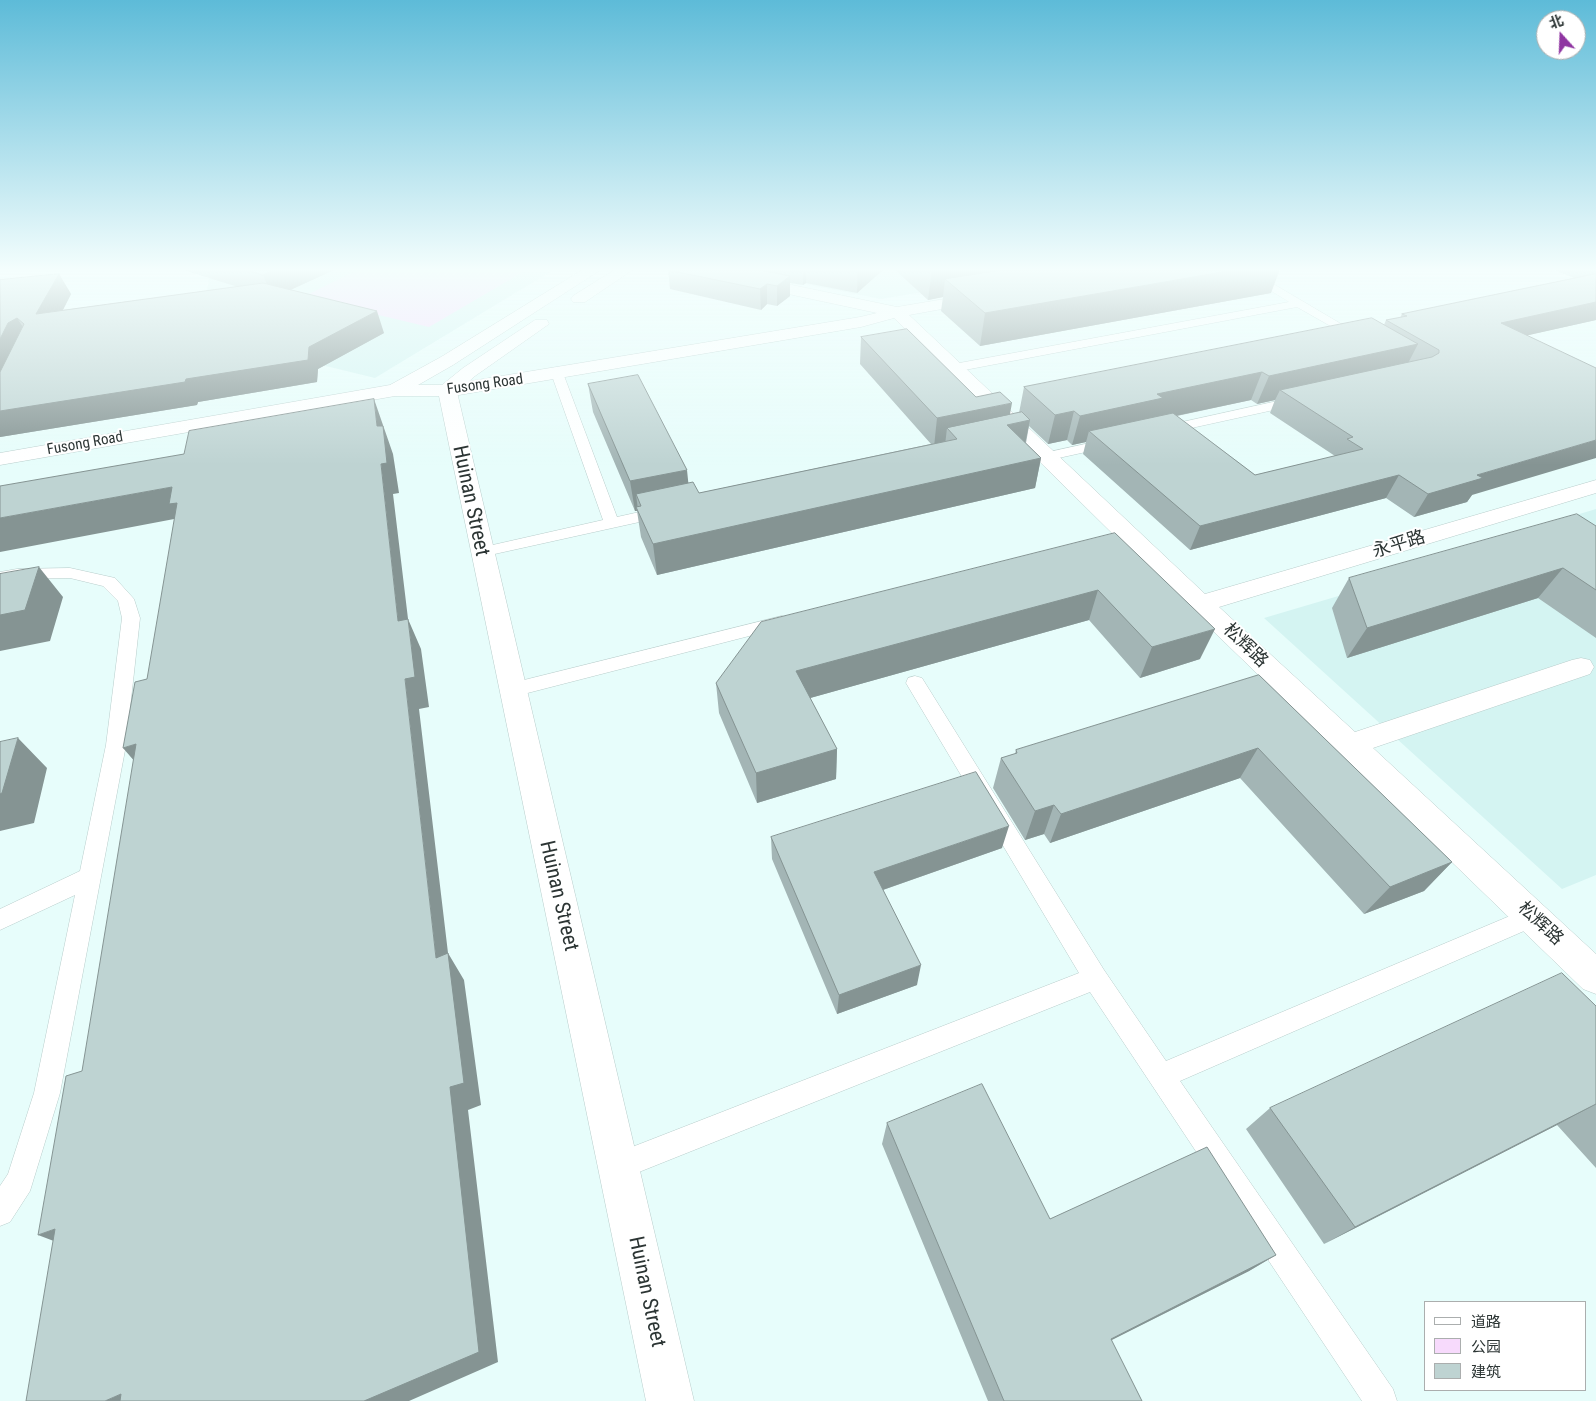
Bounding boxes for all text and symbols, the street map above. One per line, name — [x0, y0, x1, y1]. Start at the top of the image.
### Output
north arrow — [1536, 10, 1586, 60]
text: 北 — [1547, 12, 1566, 32]
street label: Fusong Road — [446, 371, 524, 399]
street label: Fusong Road — [46, 428, 124, 460]
street label: Huinan Street — [446, 443, 494, 559]
street label: 永平路 — [1370, 527, 1428, 563]
street label: 松辉路 — [1218, 619, 1272, 673]
street label: Huinan Street — [533, 838, 583, 954]
street label: 松辉路 — [1513, 898, 1567, 950]
street label: Huinan Street — [622, 1234, 670, 1350]
legend — [1424, 1301, 1586, 1391]
text: 道路 — [1471, 1313, 1501, 1331]
text: 公园 — [1471, 1338, 1501, 1356]
text: 建筑 — [1471, 1363, 1501, 1381]

